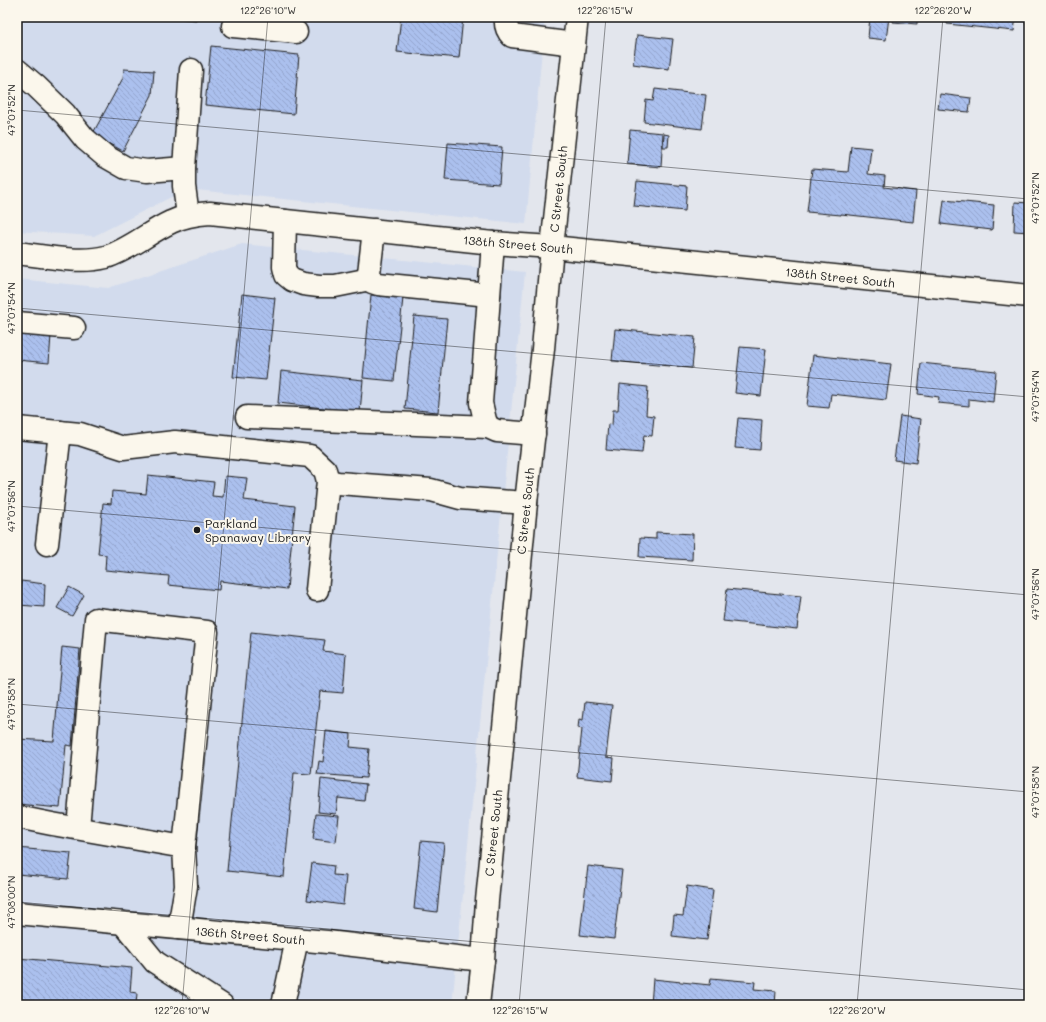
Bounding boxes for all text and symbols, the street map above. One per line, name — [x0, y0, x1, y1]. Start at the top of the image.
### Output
text: 122°26'10"W — [240, 3, 296, 17]
text: 122°26'15"W — [577, 3, 633, 17]
text: 122°26'20"W — [914, 3, 972, 17]
text: 47°07'52"N — [4, 84, 18, 136]
street label: C Street South — [546, 145, 571, 233]
text: 47°07'52"N — [1028, 172, 1042, 224]
street label: 138th Street South — [462, 231, 574, 257]
street label: 138th Street South — [784, 263, 896, 291]
text: 47°07'54"N — [4, 282, 18, 334]
text: 47°07'54"N — [1028, 370, 1042, 422]
street label: C Street South — [513, 467, 538, 555]
text: 47°07'56"N — [4, 480, 18, 532]
place label: Parkland Spanaway Library — [205, 515, 311, 545]
marker: Parkland Spanaway Library — [192, 525, 202, 535]
text: 47°07'56"N — [1028, 568, 1042, 620]
text: 47°07'58"N — [4, 678, 18, 730]
text: 47°07'58"N — [1028, 766, 1042, 818]
street label: C Street South — [481, 789, 506, 877]
text: 47°08'00"N — [4, 876, 18, 928]
street label: 136th Street South — [194, 922, 306, 948]
text: 122°26'10"W — [154, 1003, 210, 1017]
text: 122°26'15"W — [492, 1003, 548, 1017]
text: 122°26'20"W — [828, 1003, 886, 1017]

